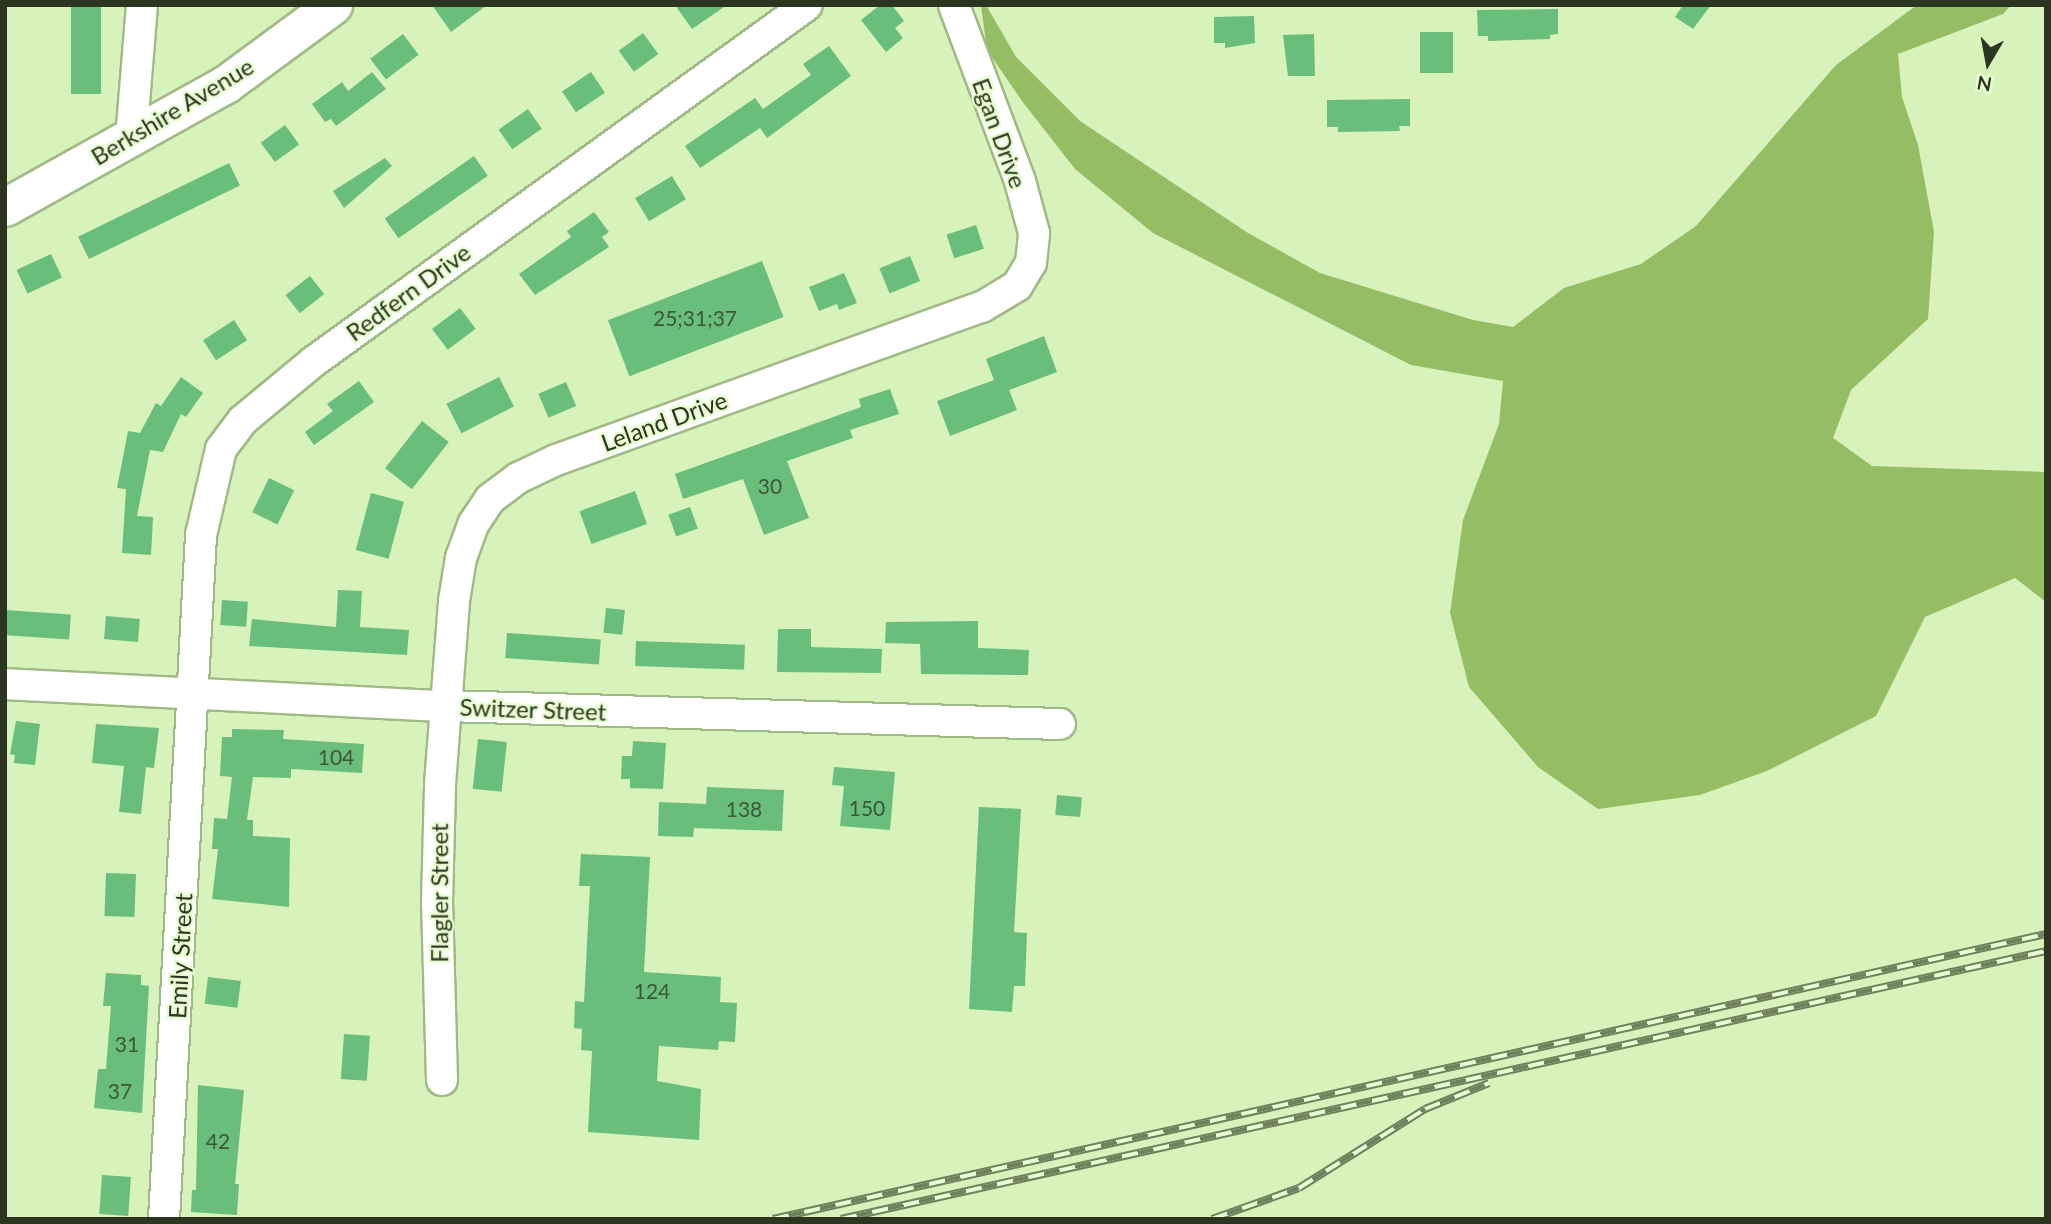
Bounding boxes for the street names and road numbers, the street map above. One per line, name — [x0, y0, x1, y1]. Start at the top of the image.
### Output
street label: Berkshire Avenue — [85, 51, 259, 171]
street label: Egan Drive — [967, 74, 1033, 192]
street label: Redfern Drive — [340, 237, 476, 347]
street label: Leland Drive — [597, 385, 731, 457]
street label: Switzer Street — [459, 692, 607, 726]
street label: Flagler Street — [425, 823, 453, 963]
street label: Emily Street — [162, 892, 198, 1020]

